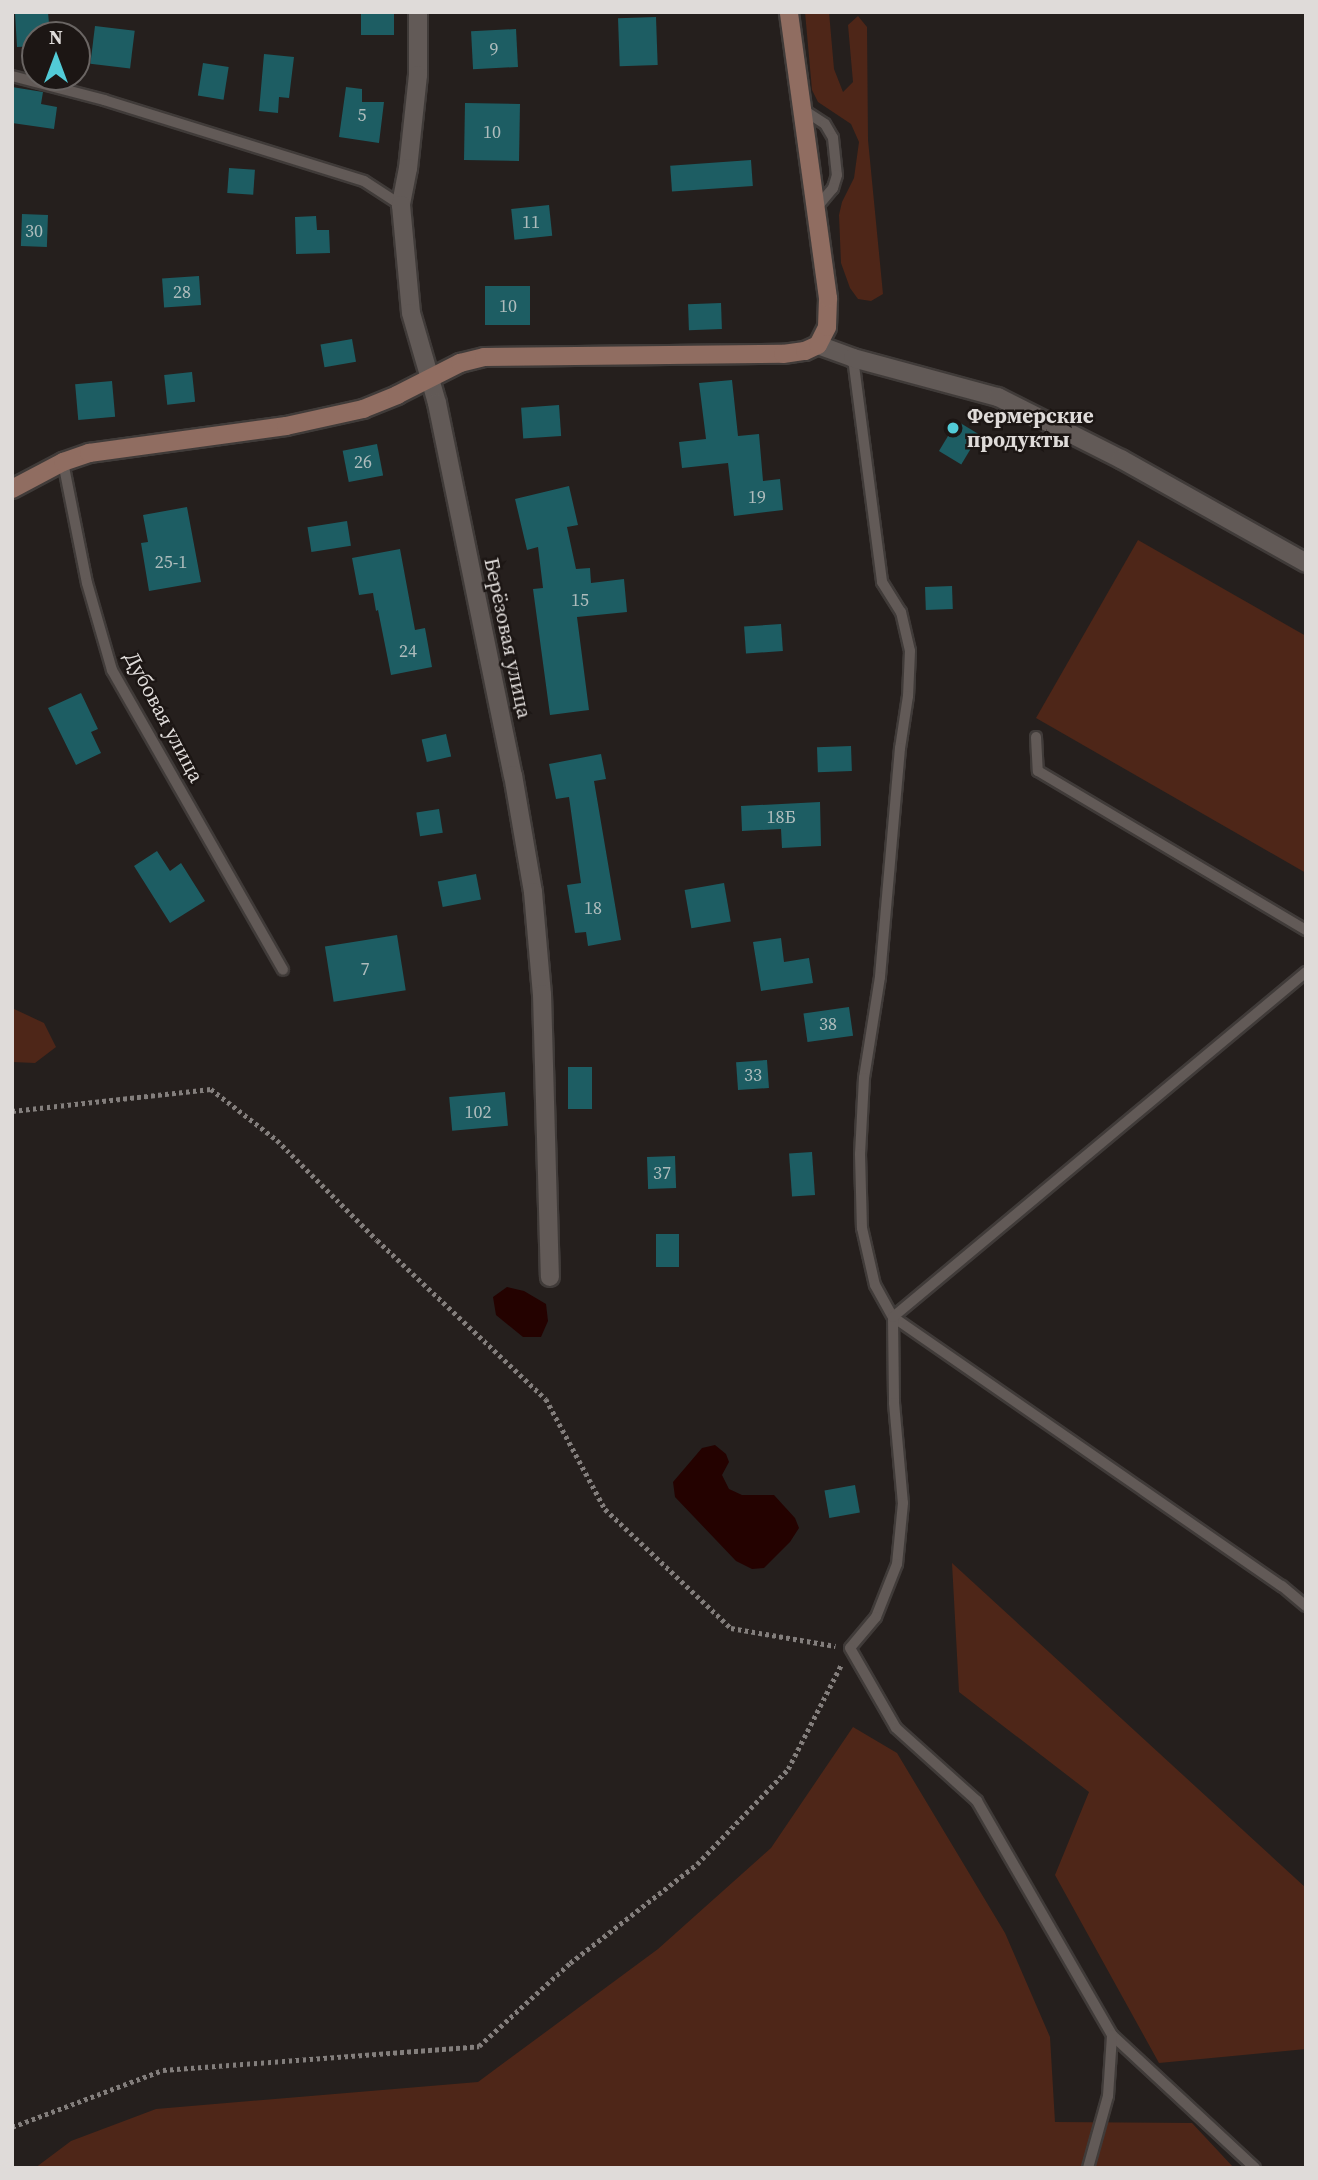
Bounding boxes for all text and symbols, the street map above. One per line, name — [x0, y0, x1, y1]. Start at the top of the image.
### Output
north arrow — [21, 21, 91, 91]
text: N — [49, 24, 63, 50]
house number: 9 — [490, 38, 498, 60]
house number: 5 — [358, 104, 366, 126]
house number: 10 — [483, 121, 501, 143]
house number: 11 — [522, 211, 540, 233]
house number: 30 — [25, 220, 43, 242]
house number: 28 — [173, 281, 191, 303]
house number: 10 — [499, 295, 517, 317]
place label: Фермерские продукты — [967, 403, 1094, 453]
marker: Фермерские продукты — [945, 420, 961, 436]
house number: 26 — [354, 451, 372, 473]
house number: 19 — [748, 486, 766, 508]
house number: 25-1 — [155, 551, 187, 573]
street label: Берёзовая улица — [479, 555, 537, 721]
house number: 15 — [571, 589, 589, 611]
house number: 24 — [399, 640, 417, 662]
street label: Дубовая улица — [119, 647, 209, 787]
house number: 18Б — [766, 806, 796, 828]
house number: 18 — [584, 897, 602, 919]
house number: 7 — [361, 958, 369, 980]
house number: 38 — [819, 1013, 837, 1035]
house number: 33 — [744, 1064, 762, 1086]
house number: 102 — [465, 1101, 491, 1123]
house number: 37 — [653, 1162, 671, 1184]

